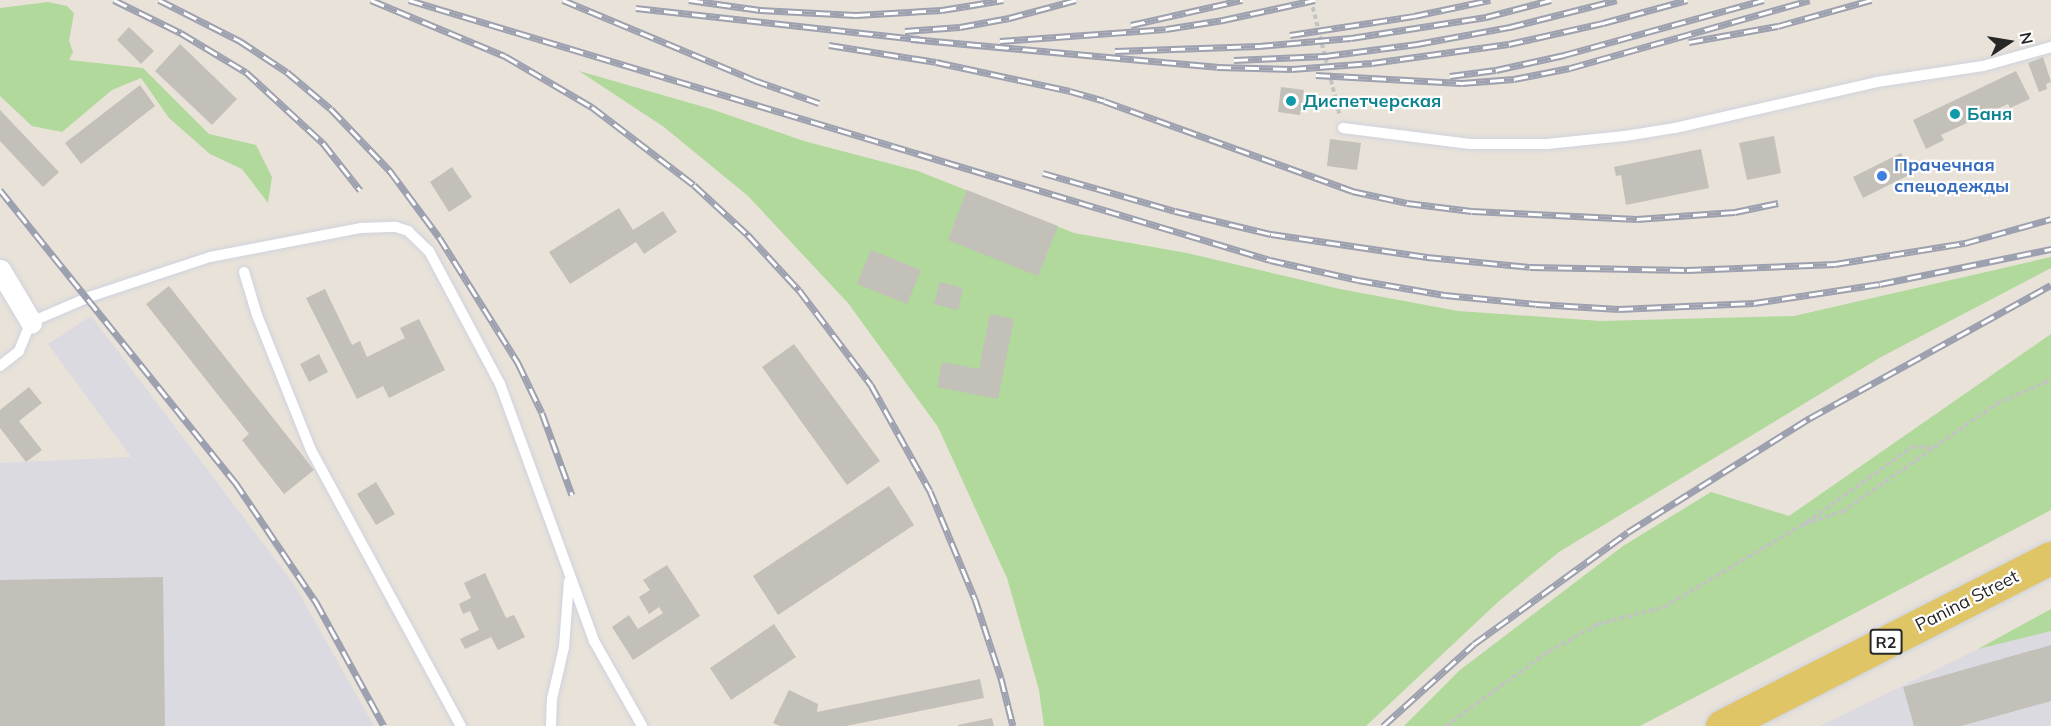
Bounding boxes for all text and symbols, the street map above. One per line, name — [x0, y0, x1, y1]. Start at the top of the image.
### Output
north arrow — [1979, 12, 2039, 72]
text: N — [2016, 30, 2038, 46]
place label: Диспетчерская — [1303, 90, 1441, 112]
marker: Диспетчерская — [1284, 94, 1298, 108]
place label: Баня — [1967, 103, 2012, 125]
marker: Баня — [1948, 107, 1962, 121]
place label: Прачечная спецодежды — [1894, 155, 2009, 198]
marker: Прачечная спецодежды — [1875, 169, 1889, 183]
street label: Panina Street — [1912, 566, 2022, 636]
road number: R2 — [1870, 629, 1902, 655]

